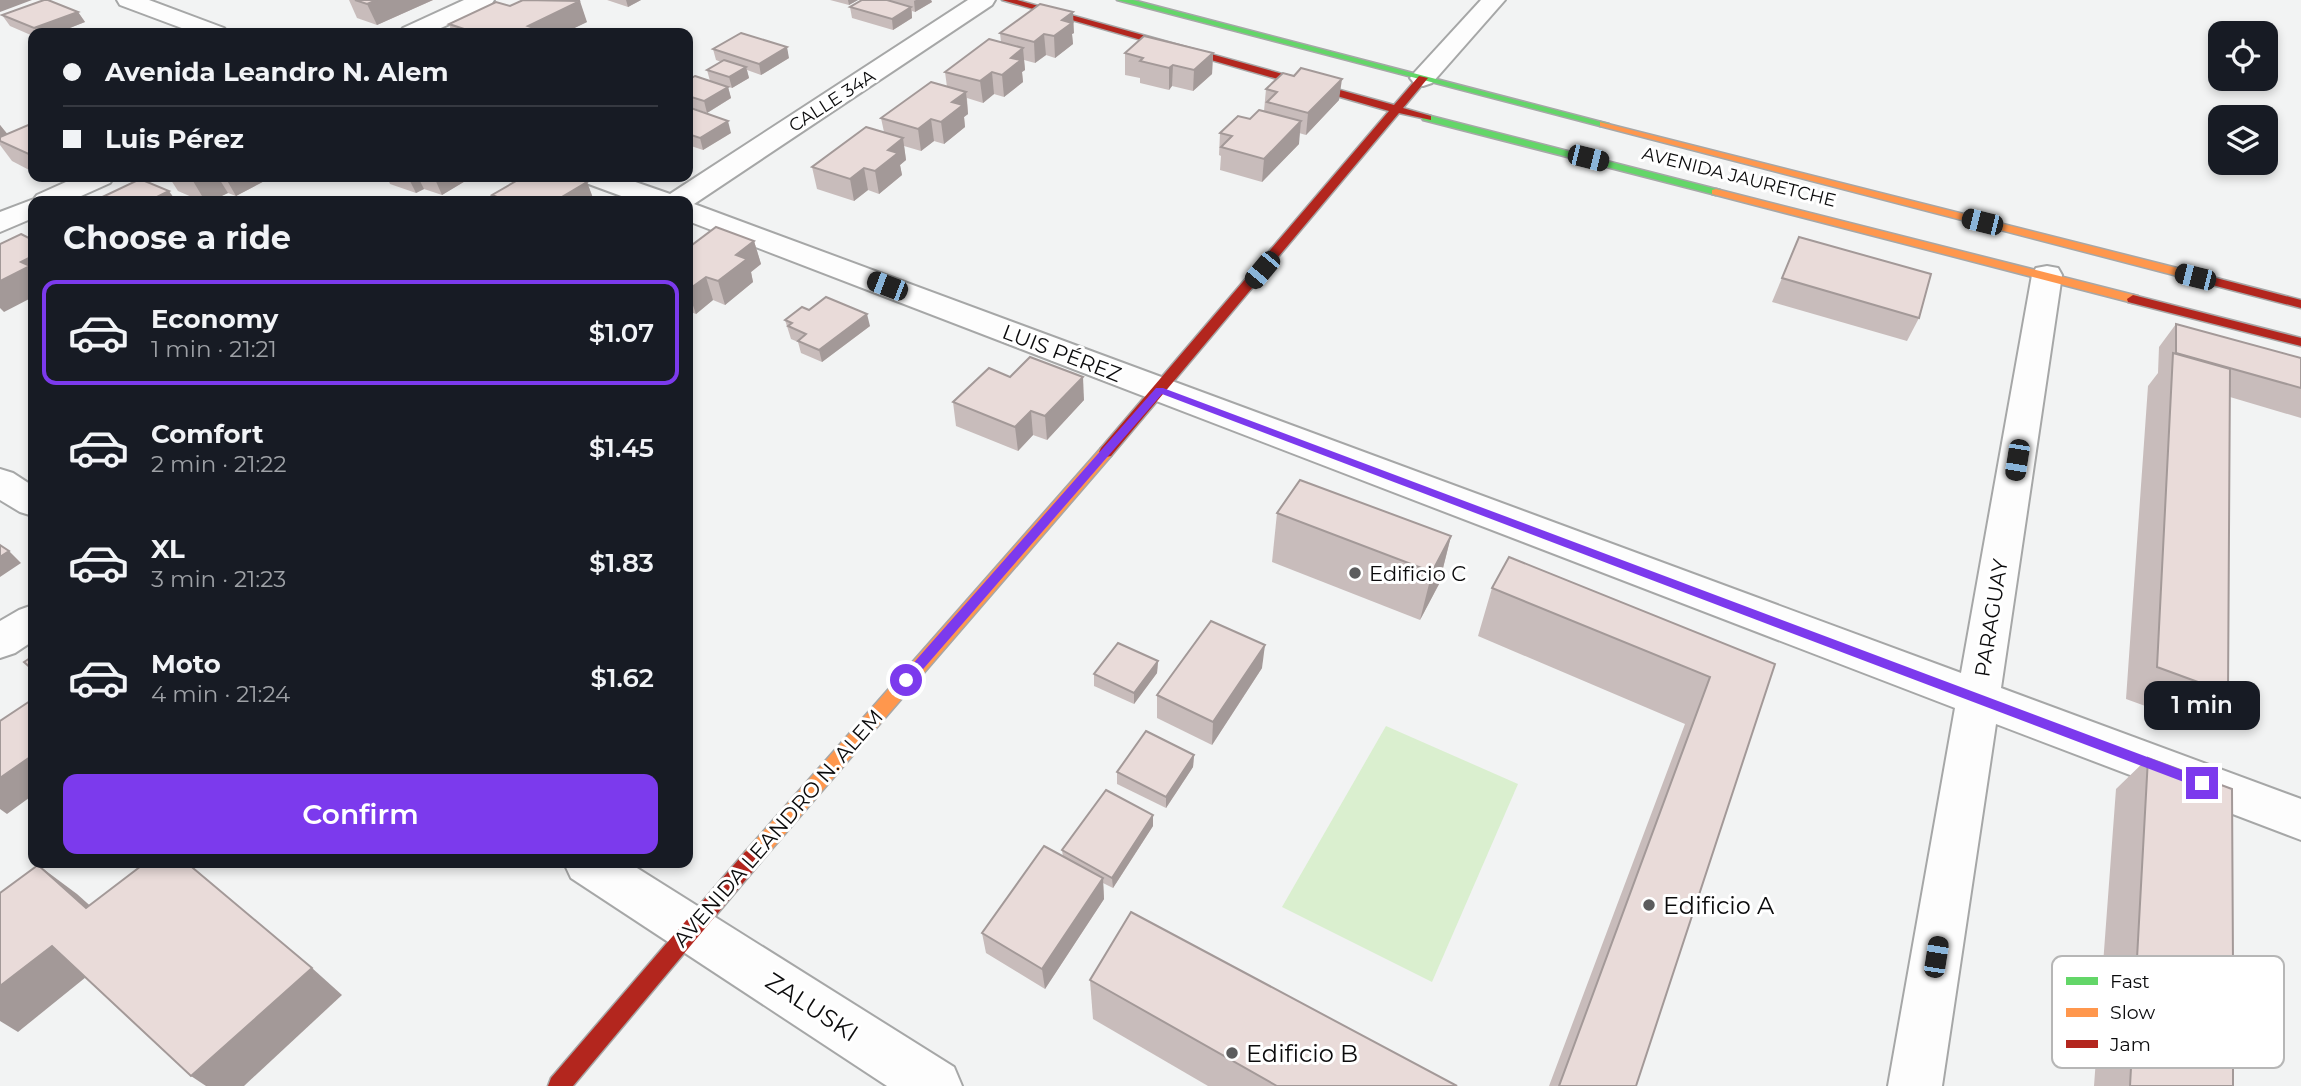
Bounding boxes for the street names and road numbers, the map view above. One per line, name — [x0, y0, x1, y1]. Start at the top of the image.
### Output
street label: CALLE 34A — [785, 65, 879, 137]
street label: AVENIDA JAURETCHE — [1640, 142, 1838, 212]
street label: LUIS PÉREZ — [999, 319, 1125, 387]
street label: PARAGUAY — [1969, 557, 2013, 679]
street label: AVENIDA LEANDRO N. ALEM — [668, 704, 888, 952]
street label: ZALUSKI — [760, 966, 864, 1048]

